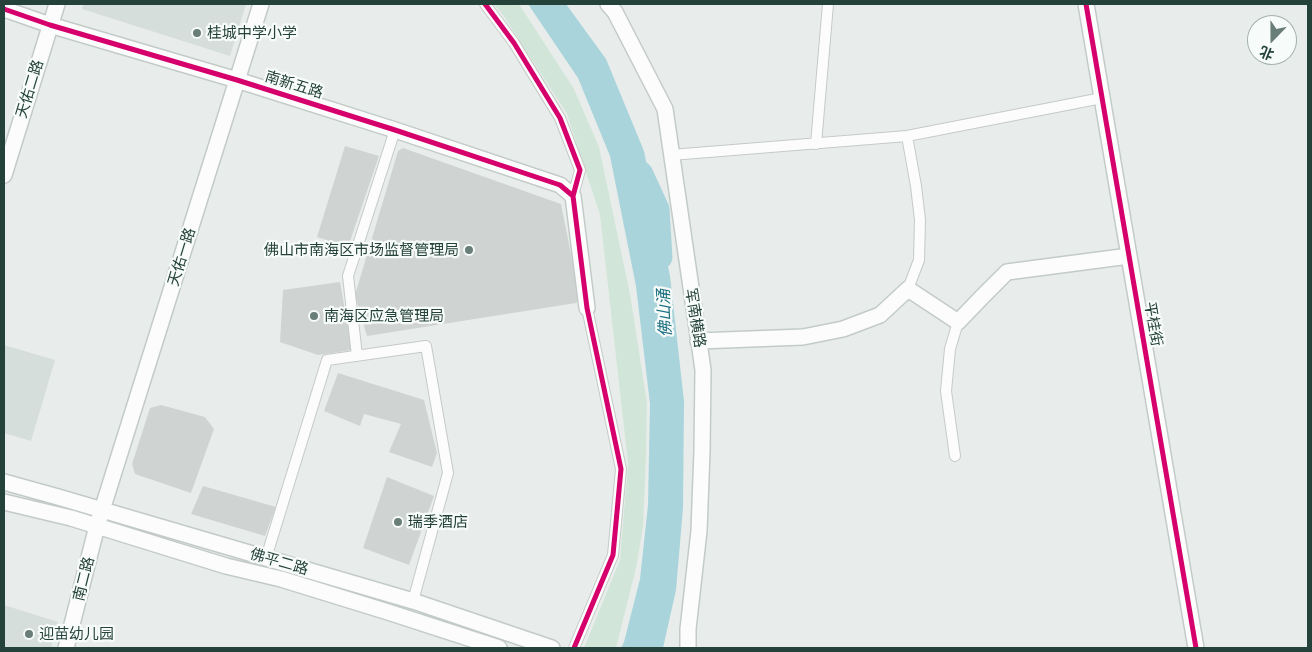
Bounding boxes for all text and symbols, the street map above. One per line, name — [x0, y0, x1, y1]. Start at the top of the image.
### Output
north arrow — [1247, 15, 1297, 65]
place label: 桂城中学小学 — [207, 24, 297, 42]
marker: 桂城中学小学 — [191, 27, 203, 39]
text: 北 — [1257, 43, 1276, 63]
street label: 天佑二路 — [13, 58, 47, 120]
street label: 南新五路 — [263, 68, 325, 102]
street label: 天佑一路 — [165, 226, 199, 288]
place label: 佛山市南海区市场监督管理局 — [264, 241, 459, 259]
marker: 佛山市南海区市场监督管理局 — [463, 244, 475, 256]
street label: 军南横路 — [681, 287, 709, 349]
water label: 佛山涌 — [654, 289, 676, 337]
street label: 平桂街 — [1140, 300, 1166, 348]
place label: 南海区应急管理局 — [324, 307, 444, 325]
marker: 南海区应急管理局 — [308, 310, 320, 322]
place label: 瑞季酒店 — [408, 513, 468, 531]
marker: 瑞季酒店 — [392, 516, 404, 528]
street label: 佛平二路 — [248, 545, 310, 579]
street label: 南二路 — [70, 555, 98, 603]
place label: 迎苗幼儿园 — [39, 625, 114, 643]
marker: 迎苗幼儿园 — [23, 628, 35, 640]

